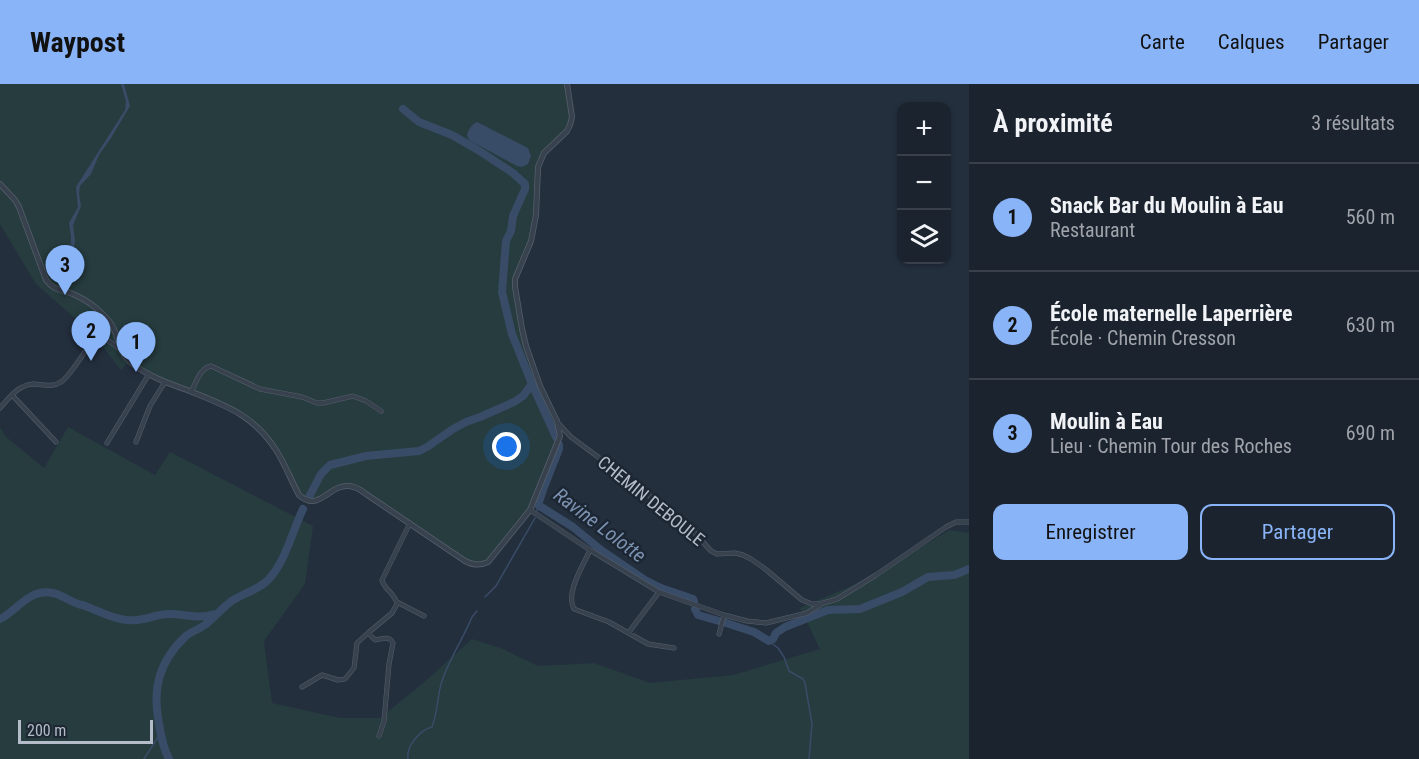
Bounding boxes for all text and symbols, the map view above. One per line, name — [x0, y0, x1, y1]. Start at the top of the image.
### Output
text: Waypost — [30, 26, 125, 59]
text: Carte — [1140, 30, 1185, 54]
text: Calques — [1218, 30, 1285, 54]
text: Partager — [1318, 30, 1389, 54]
map controls — [897, 102, 951, 264]
button: + — [897, 102, 951, 156]
text: À proximité — [993, 108, 1113, 138]
text: 3 résultats — [1311, 111, 1395, 135]
button: − — [897, 156, 951, 210]
text: Snack Bar du Moulin à Eau — [1050, 193, 1283, 218]
text: 1 — [1007, 205, 1018, 229]
text: 560 m — [1346, 205, 1395, 229]
button: layers — [897, 210, 951, 264]
text: Restaurant — [1050, 218, 1135, 242]
pin: 3 — [46, 246, 84, 295]
text: École maternelle Laperrière — [1050, 301, 1293, 326]
pin: 2 — [72, 312, 110, 361]
text: 2 — [1007, 313, 1018, 337]
text: 630 m — [1346, 313, 1395, 337]
pin: 1 — [116, 322, 156, 372]
text: École · Chemin Cresson — [1050, 326, 1236, 350]
text: Moulin à Eau — [1050, 409, 1163, 434]
text: 3 — [1007, 421, 1018, 445]
text: 690 m — [1346, 421, 1395, 445]
your location — [492, 432, 521, 461]
text: Lieu · Chemin Tour des Roches — [1050, 434, 1292, 458]
street label: CHEMIN DEBOULE — [594, 451, 709, 550]
water label: Ravine Lolotte — [549, 483, 651, 567]
button: Enregistrer — [993, 504, 1188, 560]
button: Partager — [1200, 504, 1395, 560]
scale bar — [18, 717, 153, 744]
text: 200 m — [27, 721, 66, 740]

